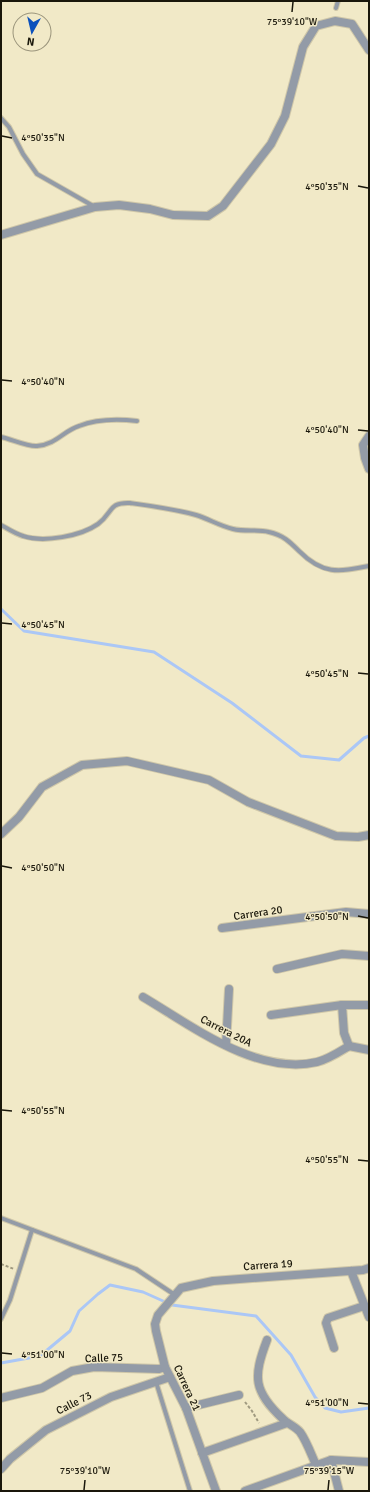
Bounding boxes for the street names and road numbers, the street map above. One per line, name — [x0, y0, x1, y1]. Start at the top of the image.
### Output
street label: Carrera 20 — [233, 903, 283, 923]
street label: Carrera 20A — [198, 1012, 254, 1050]
street label: Carrera 19 — [243, 1257, 293, 1273]
street label: Calle 75 — [85, 1351, 123, 1365]
street label: Carrera 21 — [171, 1363, 203, 1413]
street label: Calle 73 — [54, 1389, 94, 1417]

